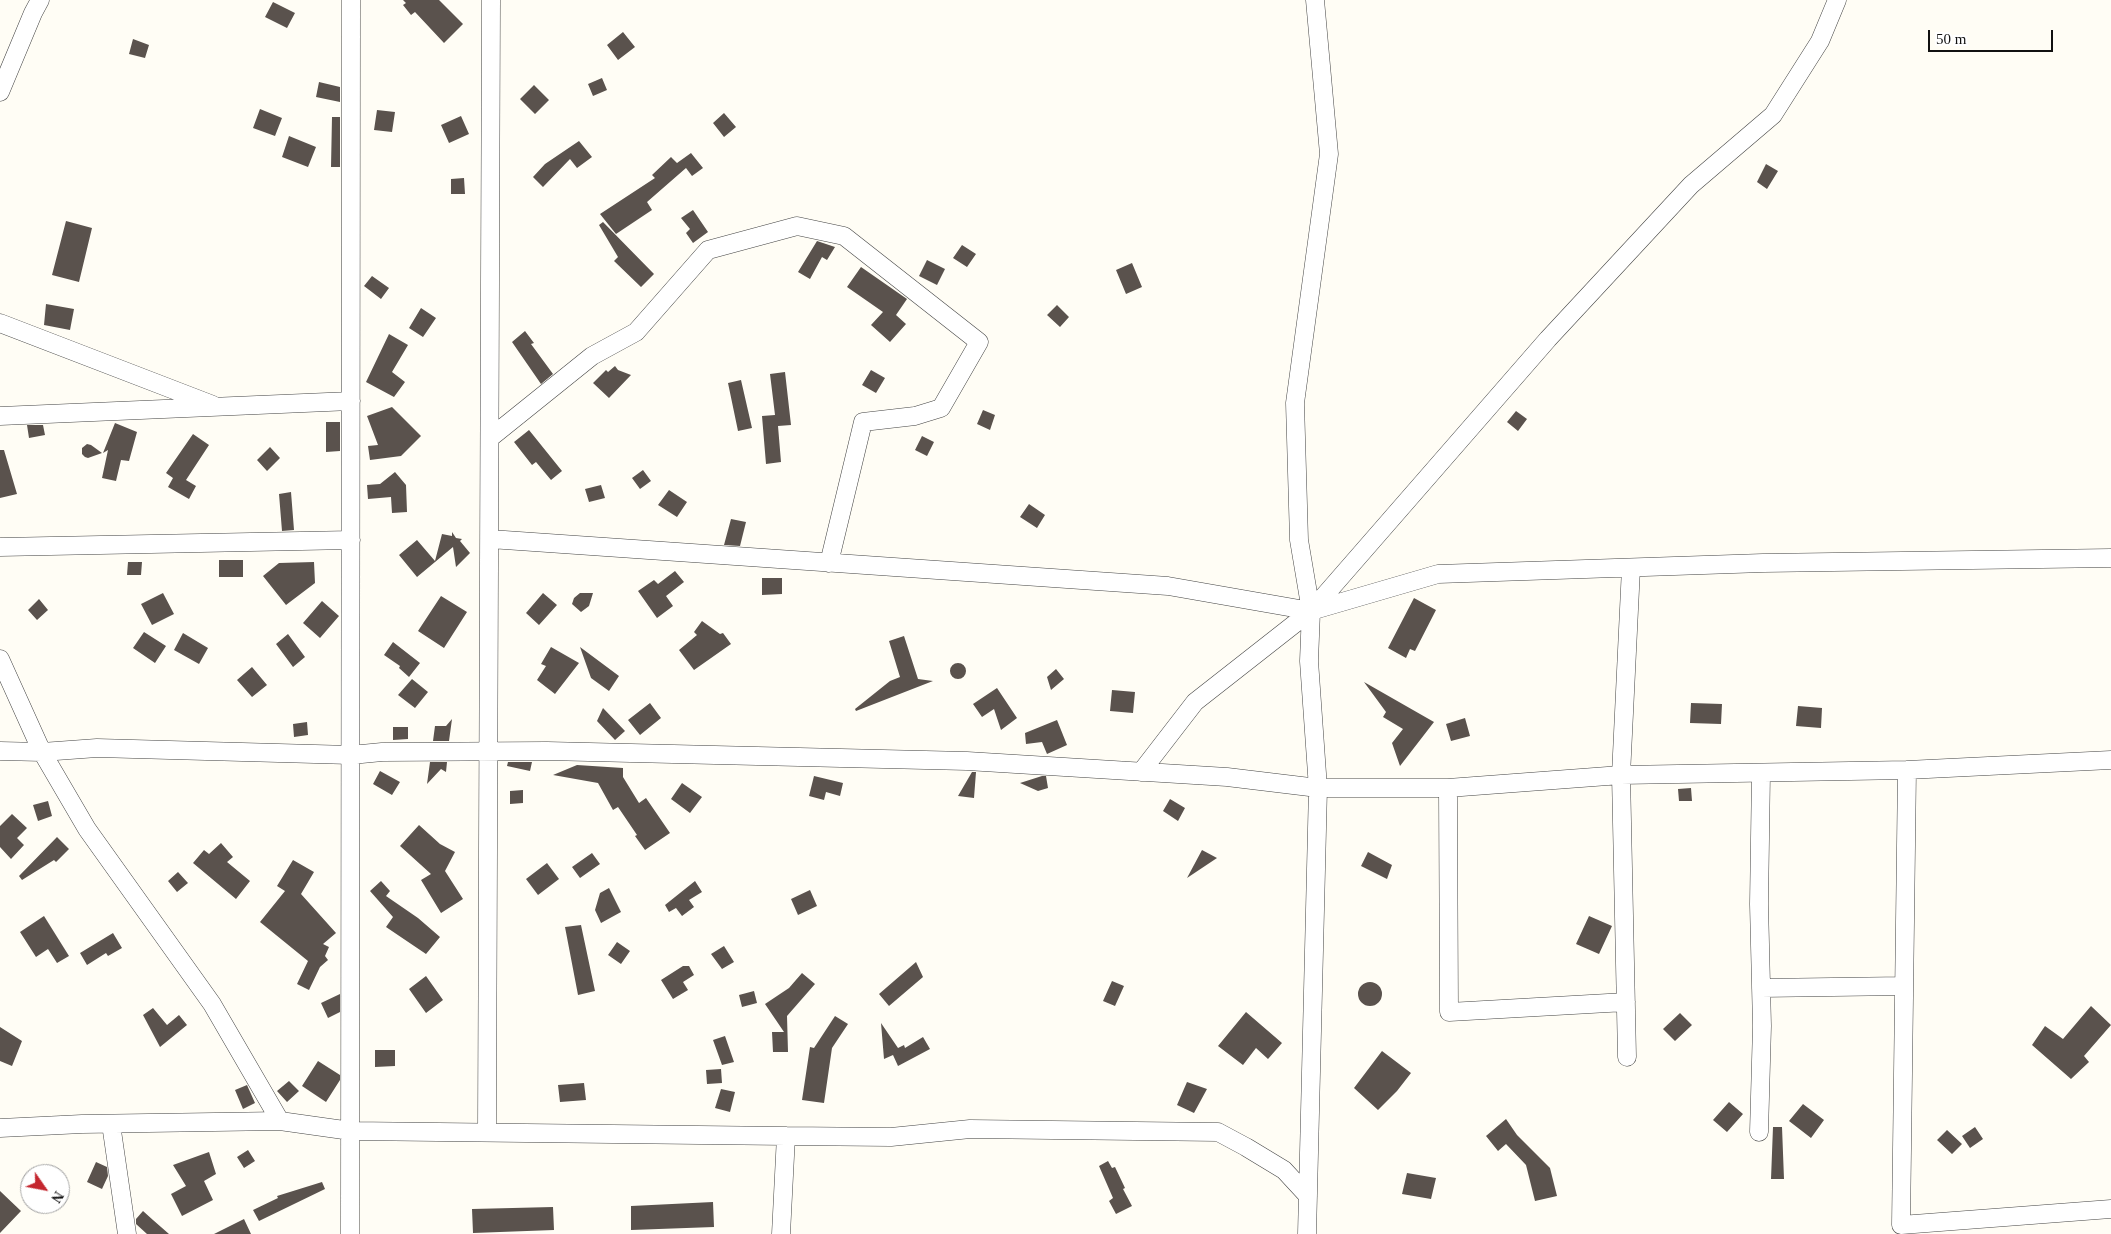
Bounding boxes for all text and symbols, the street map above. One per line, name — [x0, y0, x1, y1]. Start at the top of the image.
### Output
scale bar — [1931, 20, 2056, 52]
text: 50 m — [1936, 31, 1966, 47]
north arrow — [20, 1164, 70, 1214]
text: N — [48, 1189, 66, 1205]

